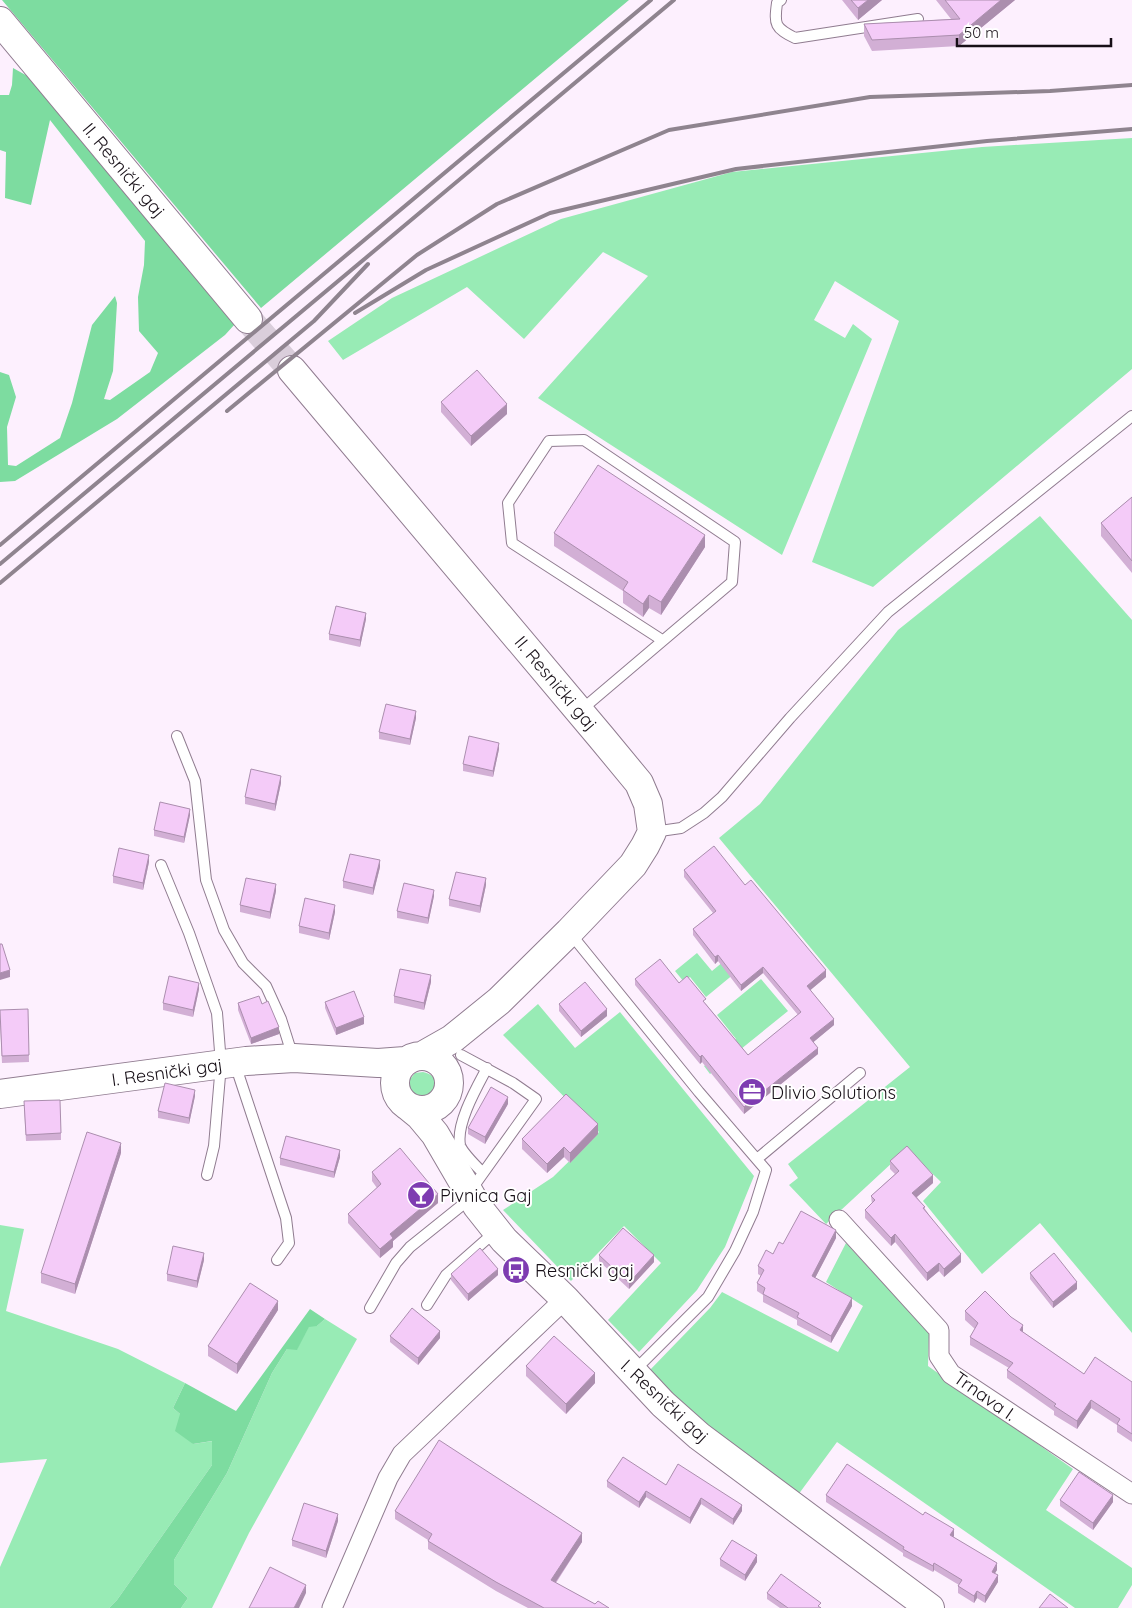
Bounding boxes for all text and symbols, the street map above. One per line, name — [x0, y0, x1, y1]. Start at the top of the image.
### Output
scale bar — [957, 15, 1111, 47]
text: 50 m — [964, 23, 999, 42]
street label: II. Resnički gaj — [78, 118, 170, 222]
street label: II. Resnički gaj — [510, 631, 602, 735]
street label: I. Resnički gaj — [110, 1053, 224, 1091]
office icon: Dlivio Solutions — [737, 1077, 767, 1107]
place label: Dlivio Solutions — [771, 1081, 896, 1104]
bar icon: Pivnica Gaj — [406, 1180, 436, 1210]
place label: Pivnica Gaj — [440, 1184, 532, 1207]
bus stop icon: Resnički gaj — [501, 1255, 531, 1285]
place label: Resnički gaj — [535, 1259, 634, 1282]
street label: I. Resnički gaj — [616, 1354, 714, 1448]
street label: Trnava I. — [949, 1366, 1021, 1426]

